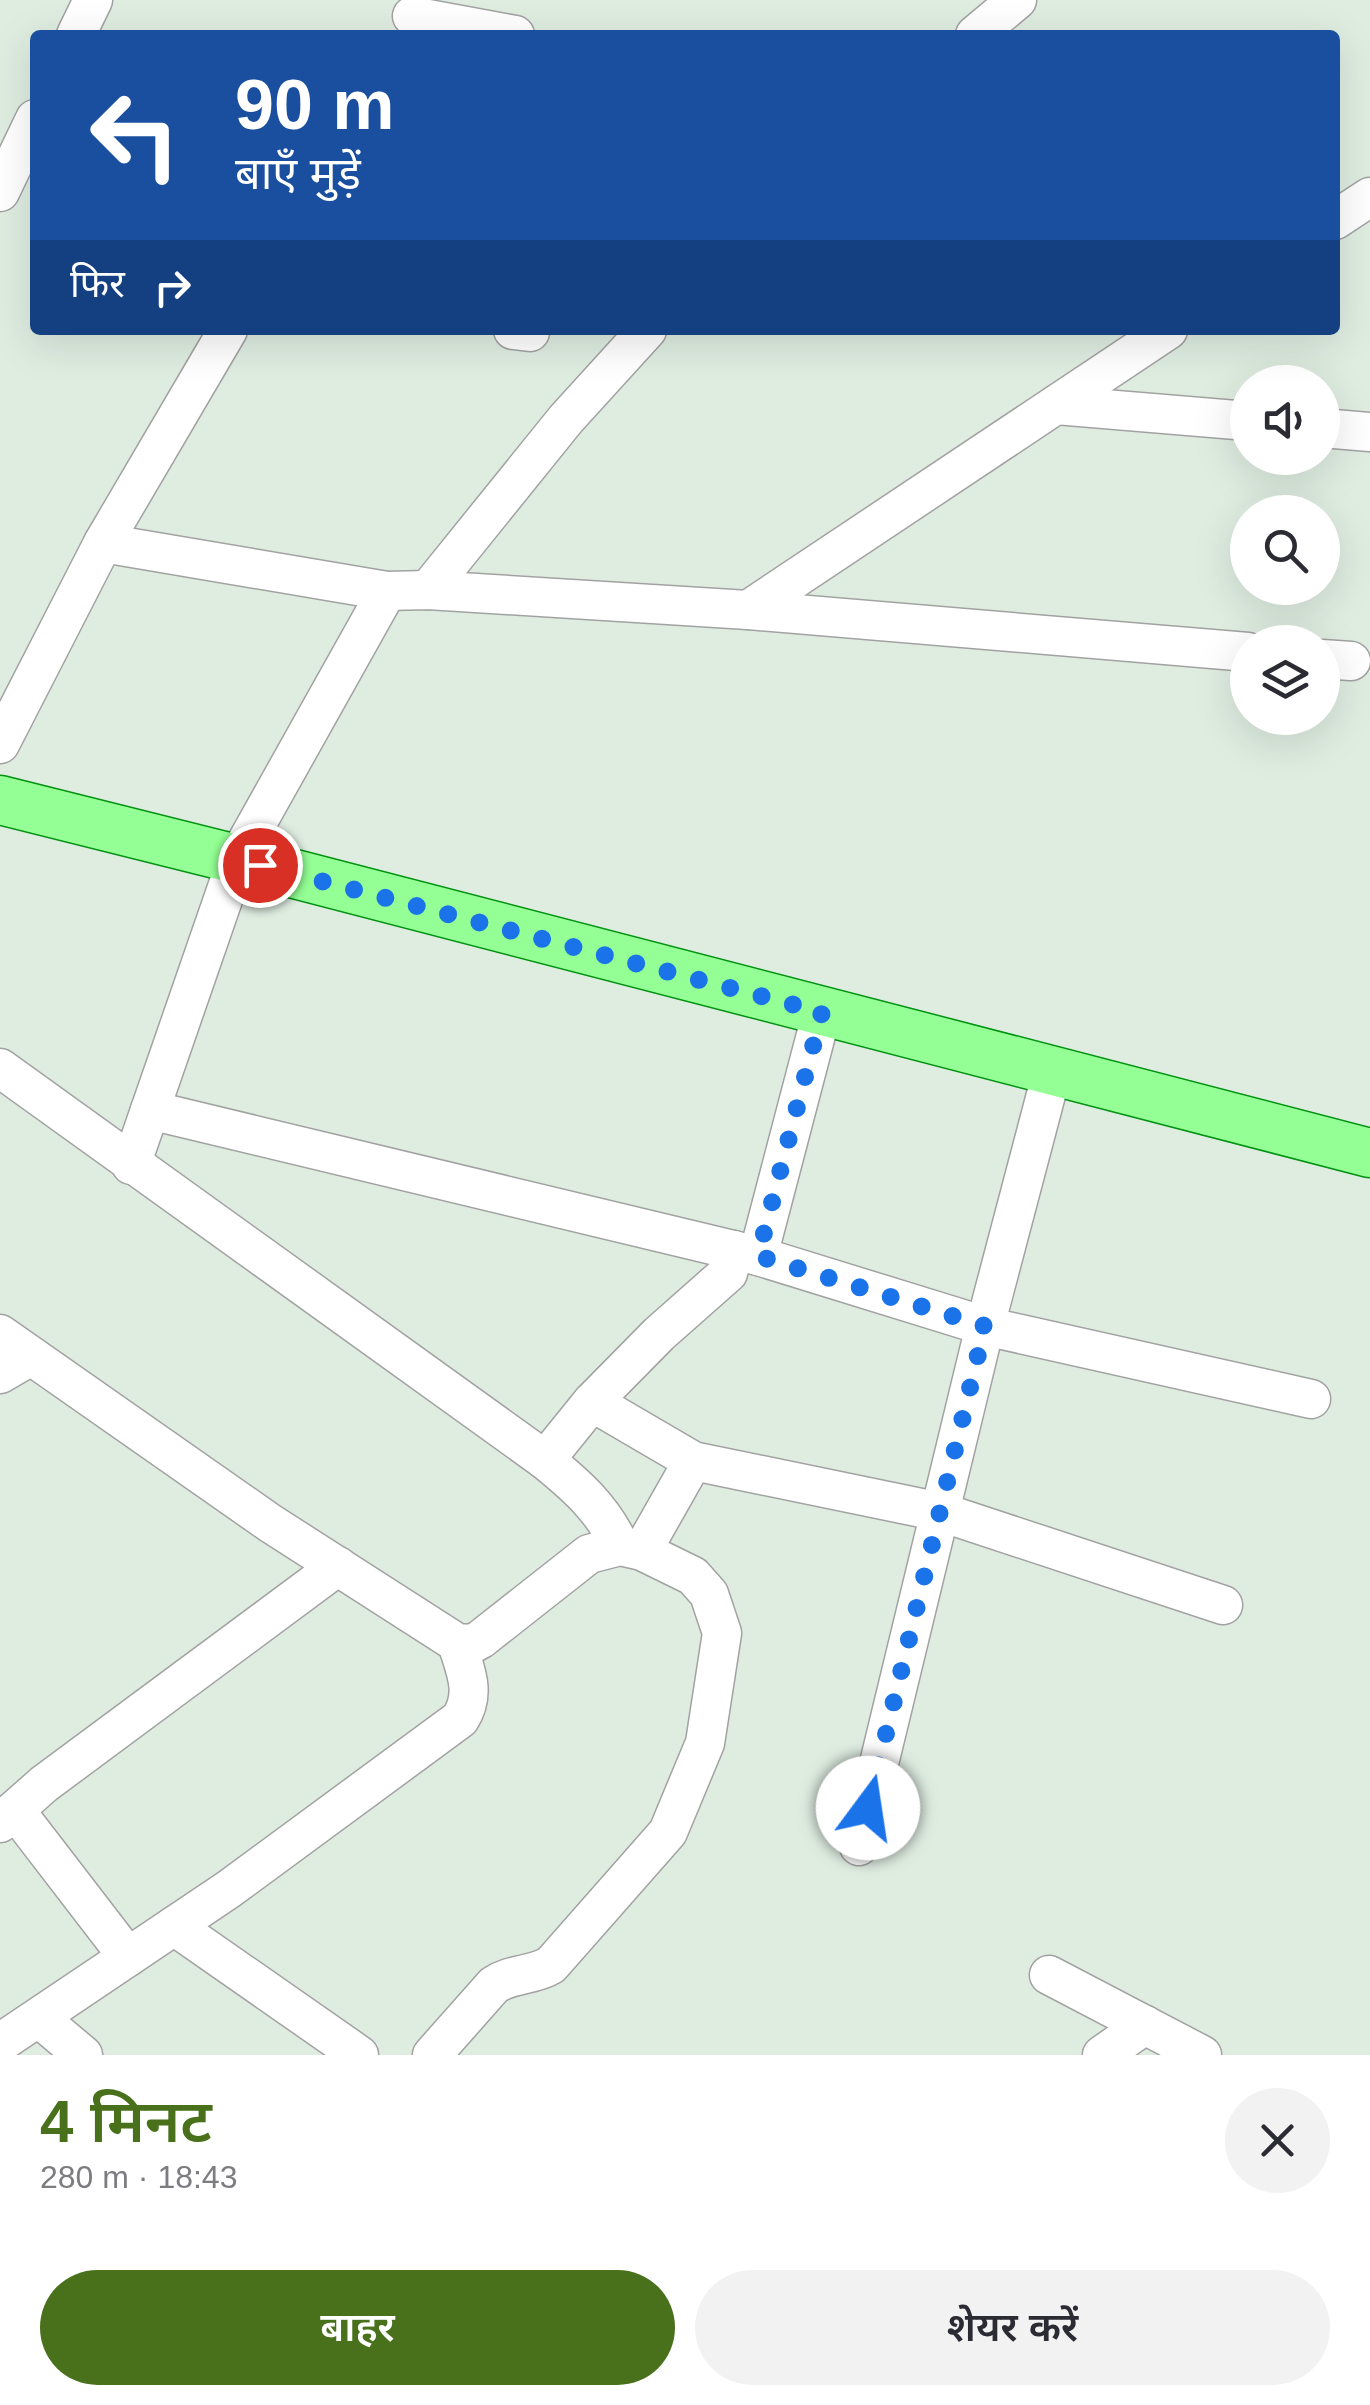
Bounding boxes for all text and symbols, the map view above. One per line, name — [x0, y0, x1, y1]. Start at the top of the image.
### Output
text: 90 m — [235, 66, 395, 144]
icon: left — [70, 70, 200, 200]
text: बाएँ मुड़ें — [235, 148, 361, 199]
icon: right — [145, 260, 200, 315]
text: फिर — [70, 263, 125, 305]
map controls — [1230, 365, 1340, 735]
button: sound — [1230, 365, 1340, 475]
button: search — [1230, 495, 1340, 605]
button: layers — [1230, 625, 1340, 735]
pin — [218, 823, 303, 908]
icon: arrive — [233, 838, 288, 893]
position arrow — [816, 1756, 920, 1860]
text: 4 मिनट — [40, 2088, 212, 2155]
button: close — [1225, 2088, 1330, 2193]
text: 280 m · 18:43 — [40, 2159, 237, 2195]
button: बाहर — [40, 2270, 675, 2385]
button: शेयर करें — [695, 2270, 1330, 2385]

